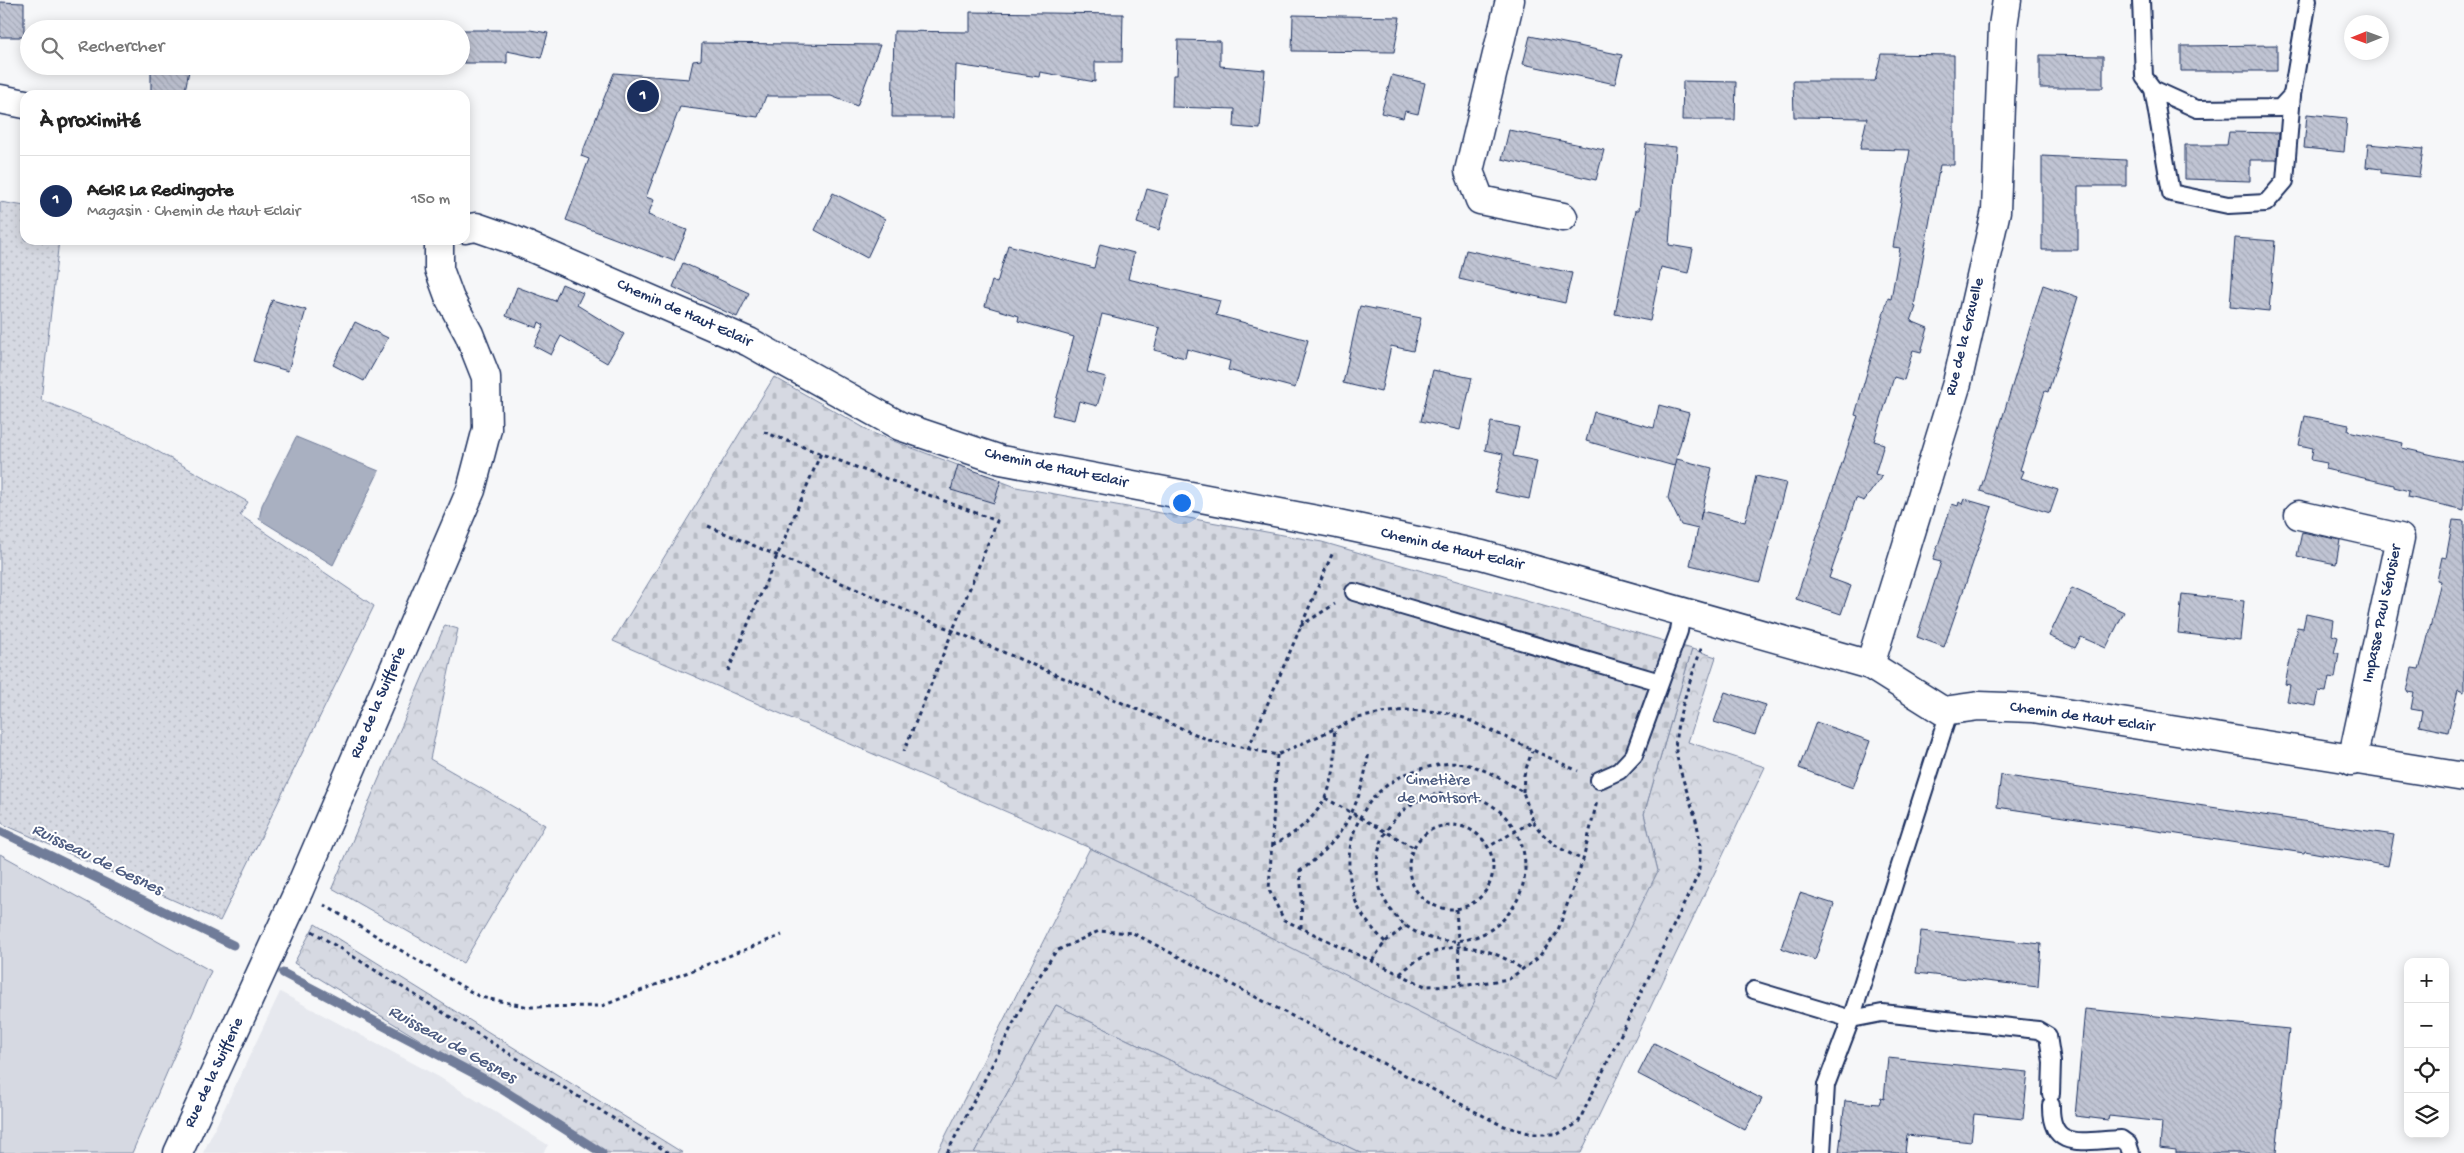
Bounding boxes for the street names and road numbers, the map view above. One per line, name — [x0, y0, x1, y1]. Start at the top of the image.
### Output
street label: Rue de la Gravelle — [1942, 275, 1990, 398]
street label: Chemin de Haut Eclair — [613, 276, 756, 353]
street label: Chemin de Haut Eclair — [983, 445, 1131, 494]
street label: Chemin de Haut Eclair — [1379, 524, 1527, 576]
street label: Impasse Paul Sérusier — [2359, 542, 2407, 685]
street label: Rue de la Suifferie — [347, 644, 411, 762]
street label: Chemin de Haut Eclair — [2008, 698, 2157, 738]
street label: Rue de la Suifferie — [181, 1014, 249, 1131]

